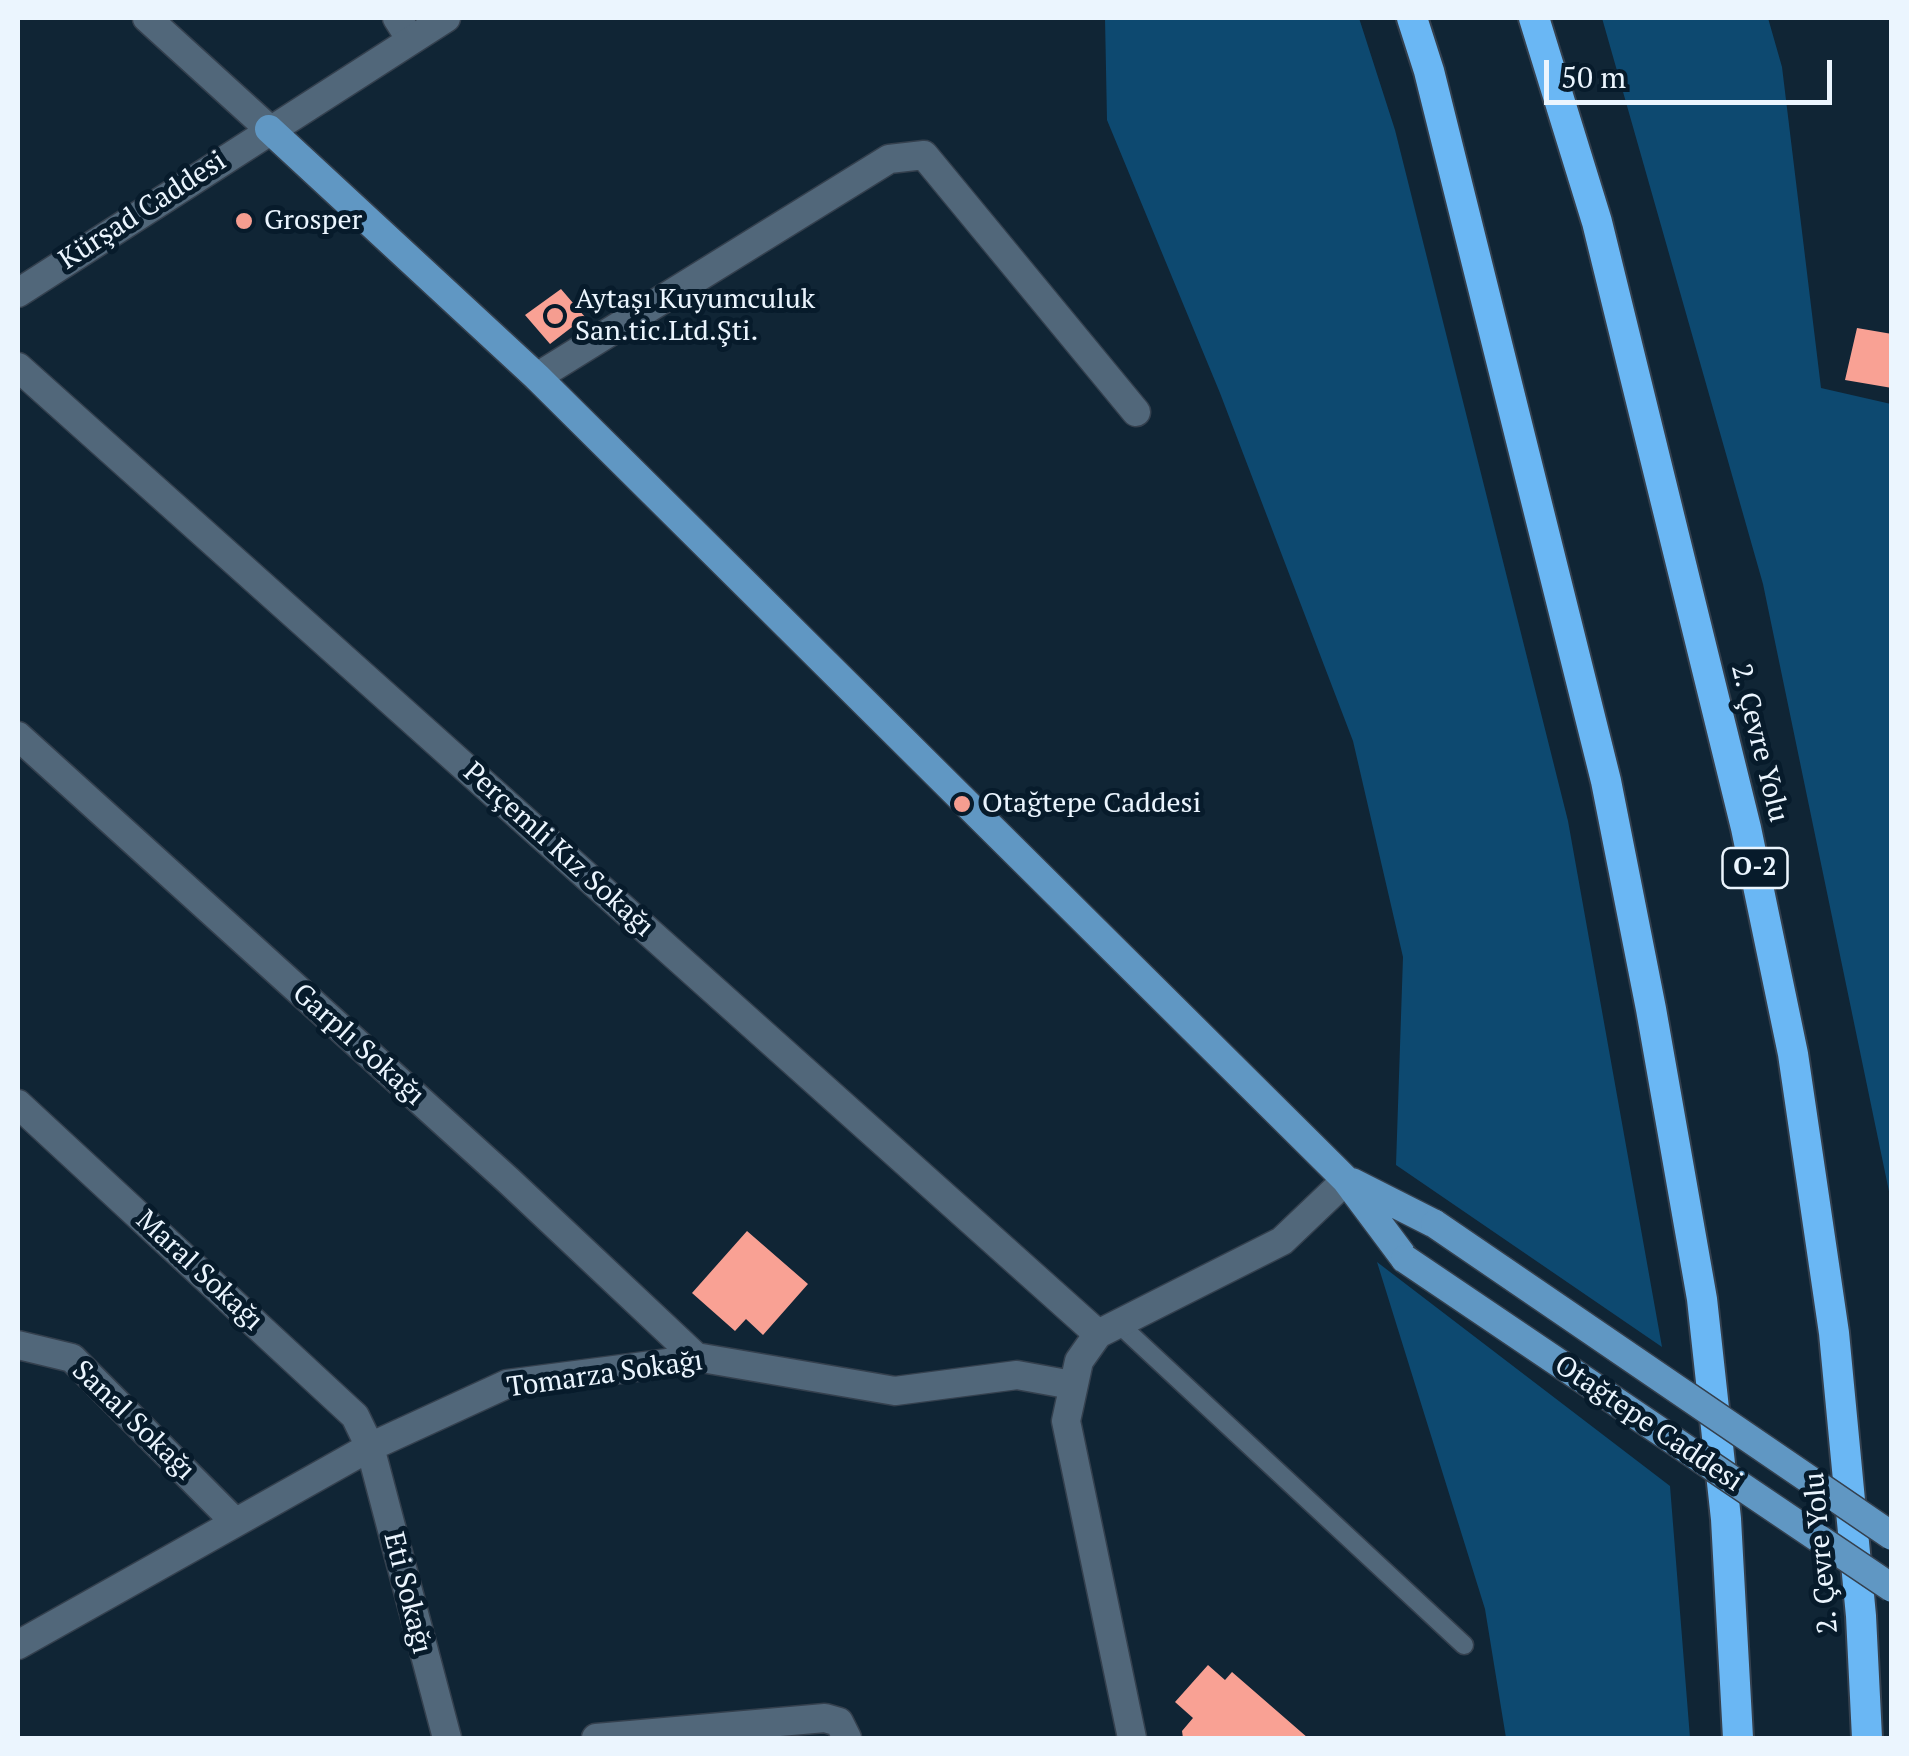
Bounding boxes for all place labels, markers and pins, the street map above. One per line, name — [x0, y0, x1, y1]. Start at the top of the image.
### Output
place label: Grosper — [264, 204, 362, 238]
marker: Grosper — [233, 210, 255, 232]
place label: Aytaşı Kuyumculuk San.tic.Ltd.Şti. — [575, 283, 815, 349]
marker: Aytaşı Kuyumculuk San.tic.Ltd.Şti. — [544, 305, 566, 327]
place label: Otağtepe Caddesi — [982, 787, 1201, 821]
marker: Otağtepe Caddesi — [951, 793, 973, 815]

